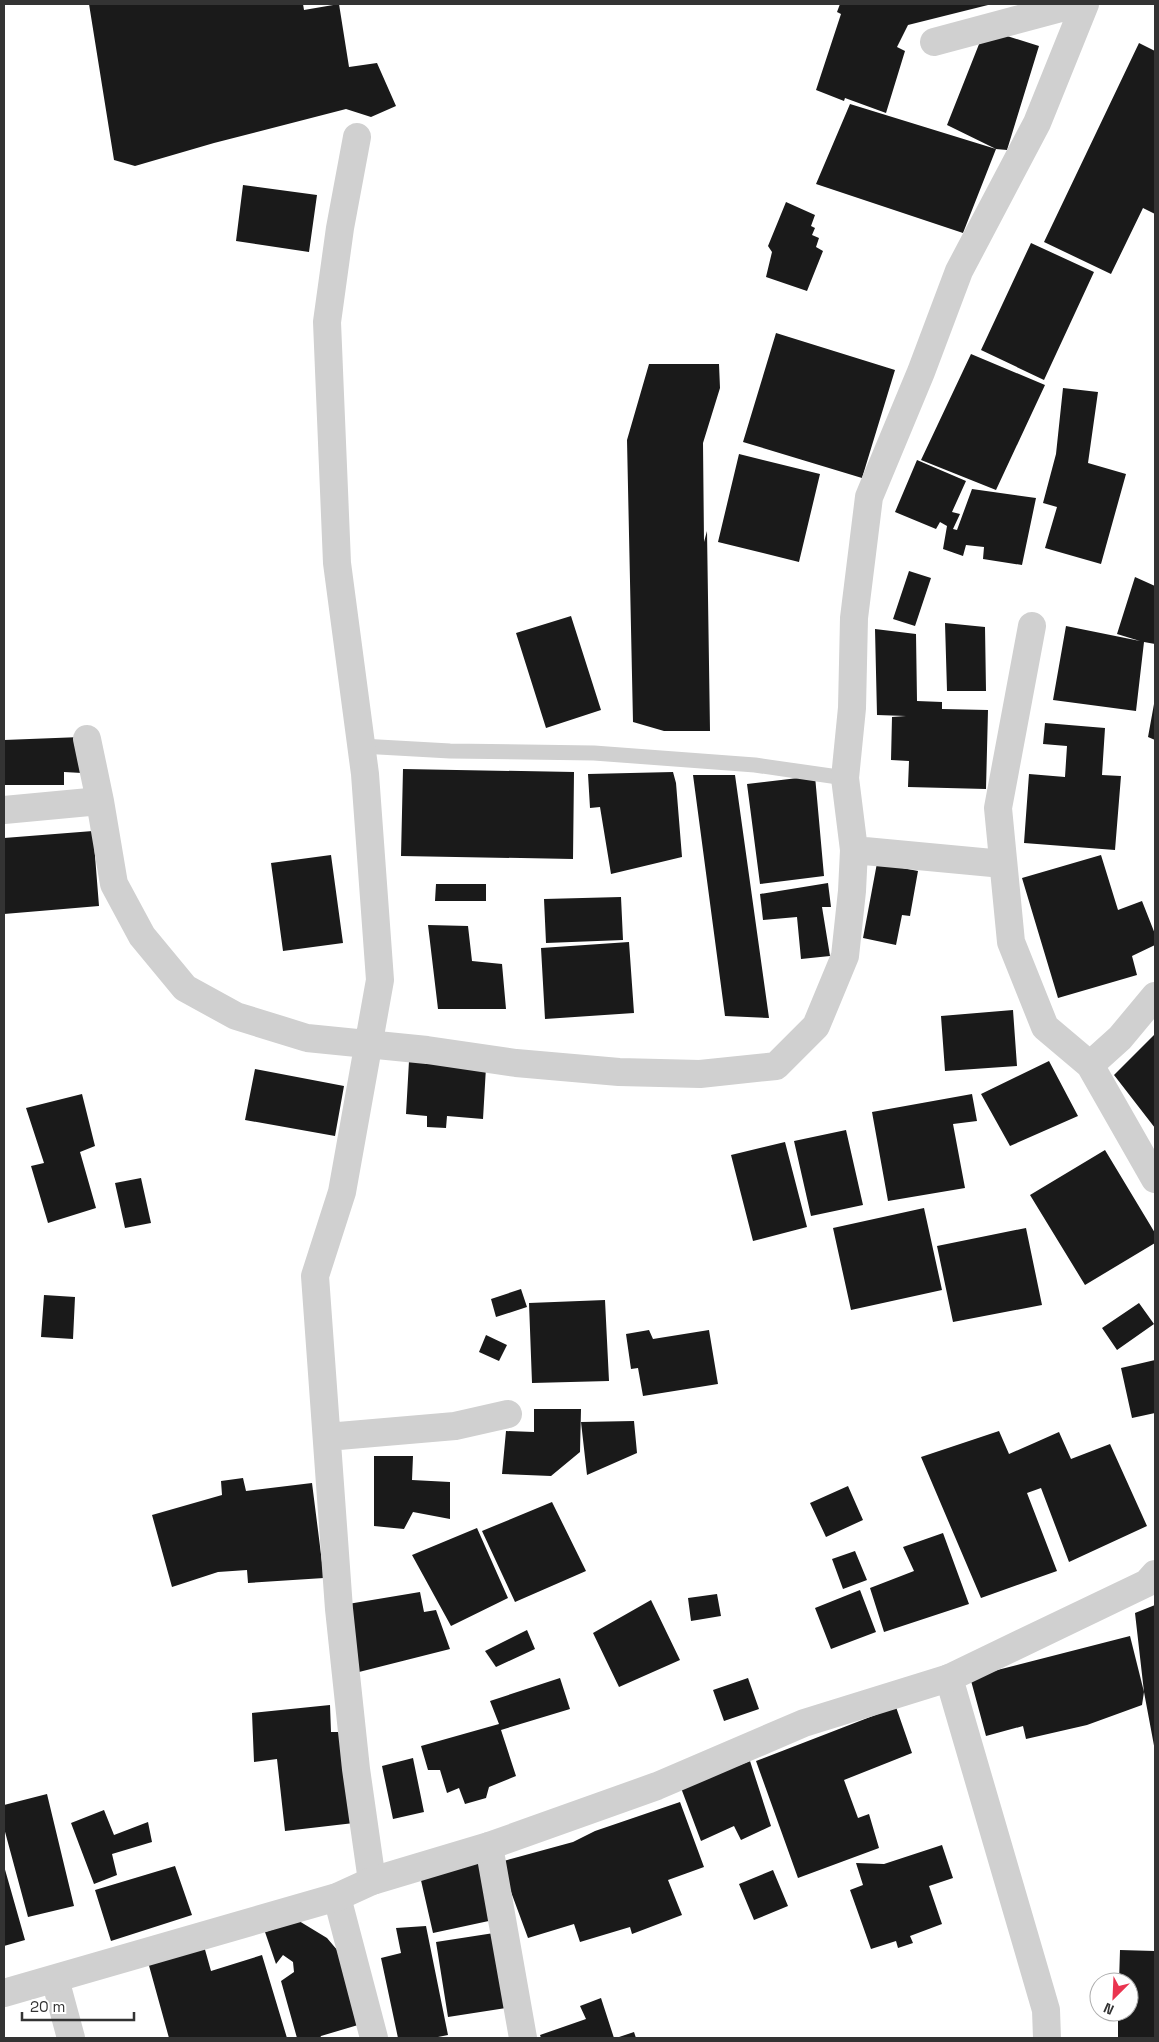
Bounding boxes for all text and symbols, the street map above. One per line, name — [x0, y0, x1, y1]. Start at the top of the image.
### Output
north arrow — [1089, 1972, 1139, 2022]
scale bar — [22, 1990, 135, 2022]
text: 20 m — [30, 1997, 65, 2016]
text: N — [1101, 1999, 1117, 2019]

